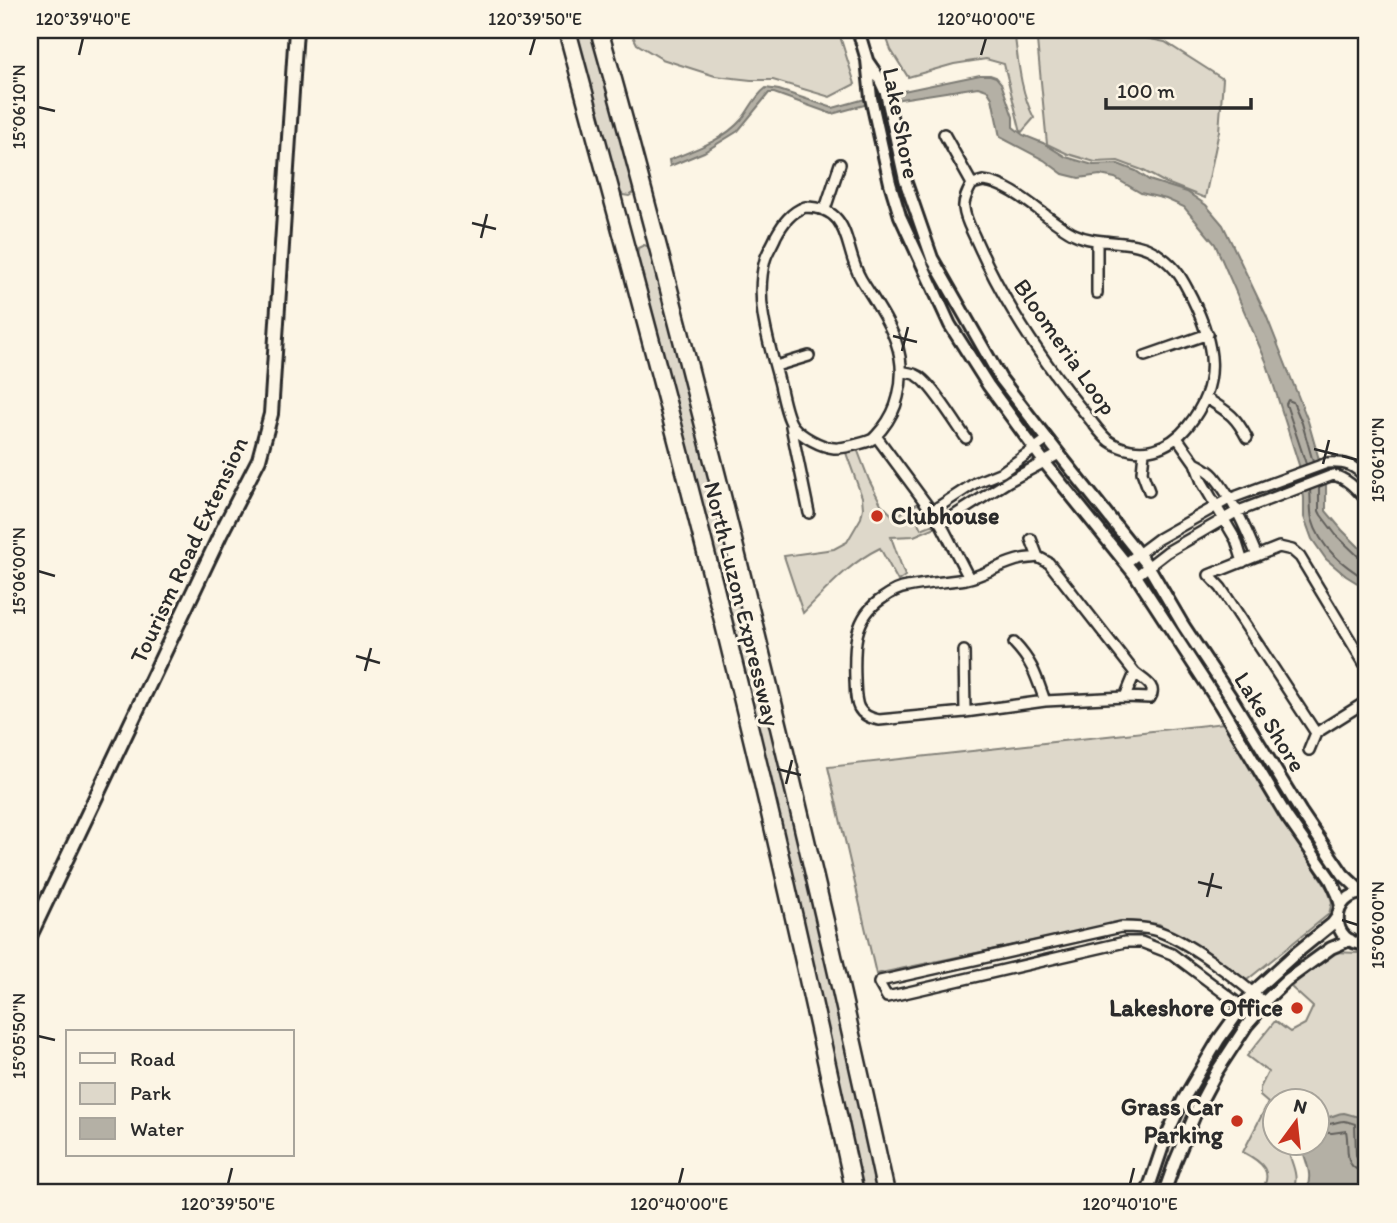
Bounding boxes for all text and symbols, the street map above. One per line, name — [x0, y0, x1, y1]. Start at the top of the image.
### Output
text: 120°39'40"E — [35, 8, 131, 30]
text: 120°39'50"E — [488, 8, 582, 30]
text: 120°40'00"E — [937, 8, 1035, 30]
text: 15°06'10"N — [8, 64, 30, 150]
street label: Lake Shore — [876, 65, 926, 181]
scale bar — [1106, 66, 1252, 110]
text: 100 m — [1117, 78, 1175, 103]
street label: Bloomeria Loop — [1008, 273, 1123, 420]
text: 15°06'10"N — [1367, 417, 1389, 503]
street label: Tourism Road Extension — [123, 431, 254, 668]
street label: North Luzon Expressway — [698, 478, 787, 730]
place label: Clubhouse — [891, 501, 999, 530]
marker: Clubhouse — [869, 508, 885, 524]
text: 15°06'00"N — [8, 527, 30, 615]
street label: Lake Shore — [1228, 666, 1313, 777]
text: 15°06'00"N — [1367, 881, 1389, 969]
text: 15°05'50"N — [8, 993, 30, 1079]
place label: Lakeshore Office — [1109, 993, 1283, 1022]
marker: Lakeshore Office — [1289, 1000, 1305, 1016]
legend — [66, 1030, 294, 1156]
text: Road — [130, 1046, 176, 1071]
text: Park — [130, 1080, 172, 1105]
north arrow — [1260, 1086, 1330, 1156]
place label: Grass Car Parking — [1121, 1092, 1224, 1150]
text: N — [1291, 1093, 1309, 1119]
marker: Grass Car Parking — [1229, 1113, 1245, 1129]
text: Water — [130, 1116, 184, 1141]
text: 120°39'50"E — [181, 1193, 275, 1215]
text: 120°40'00"E — [630, 1193, 728, 1215]
text: 120°40'10"E — [1082, 1193, 1178, 1215]

